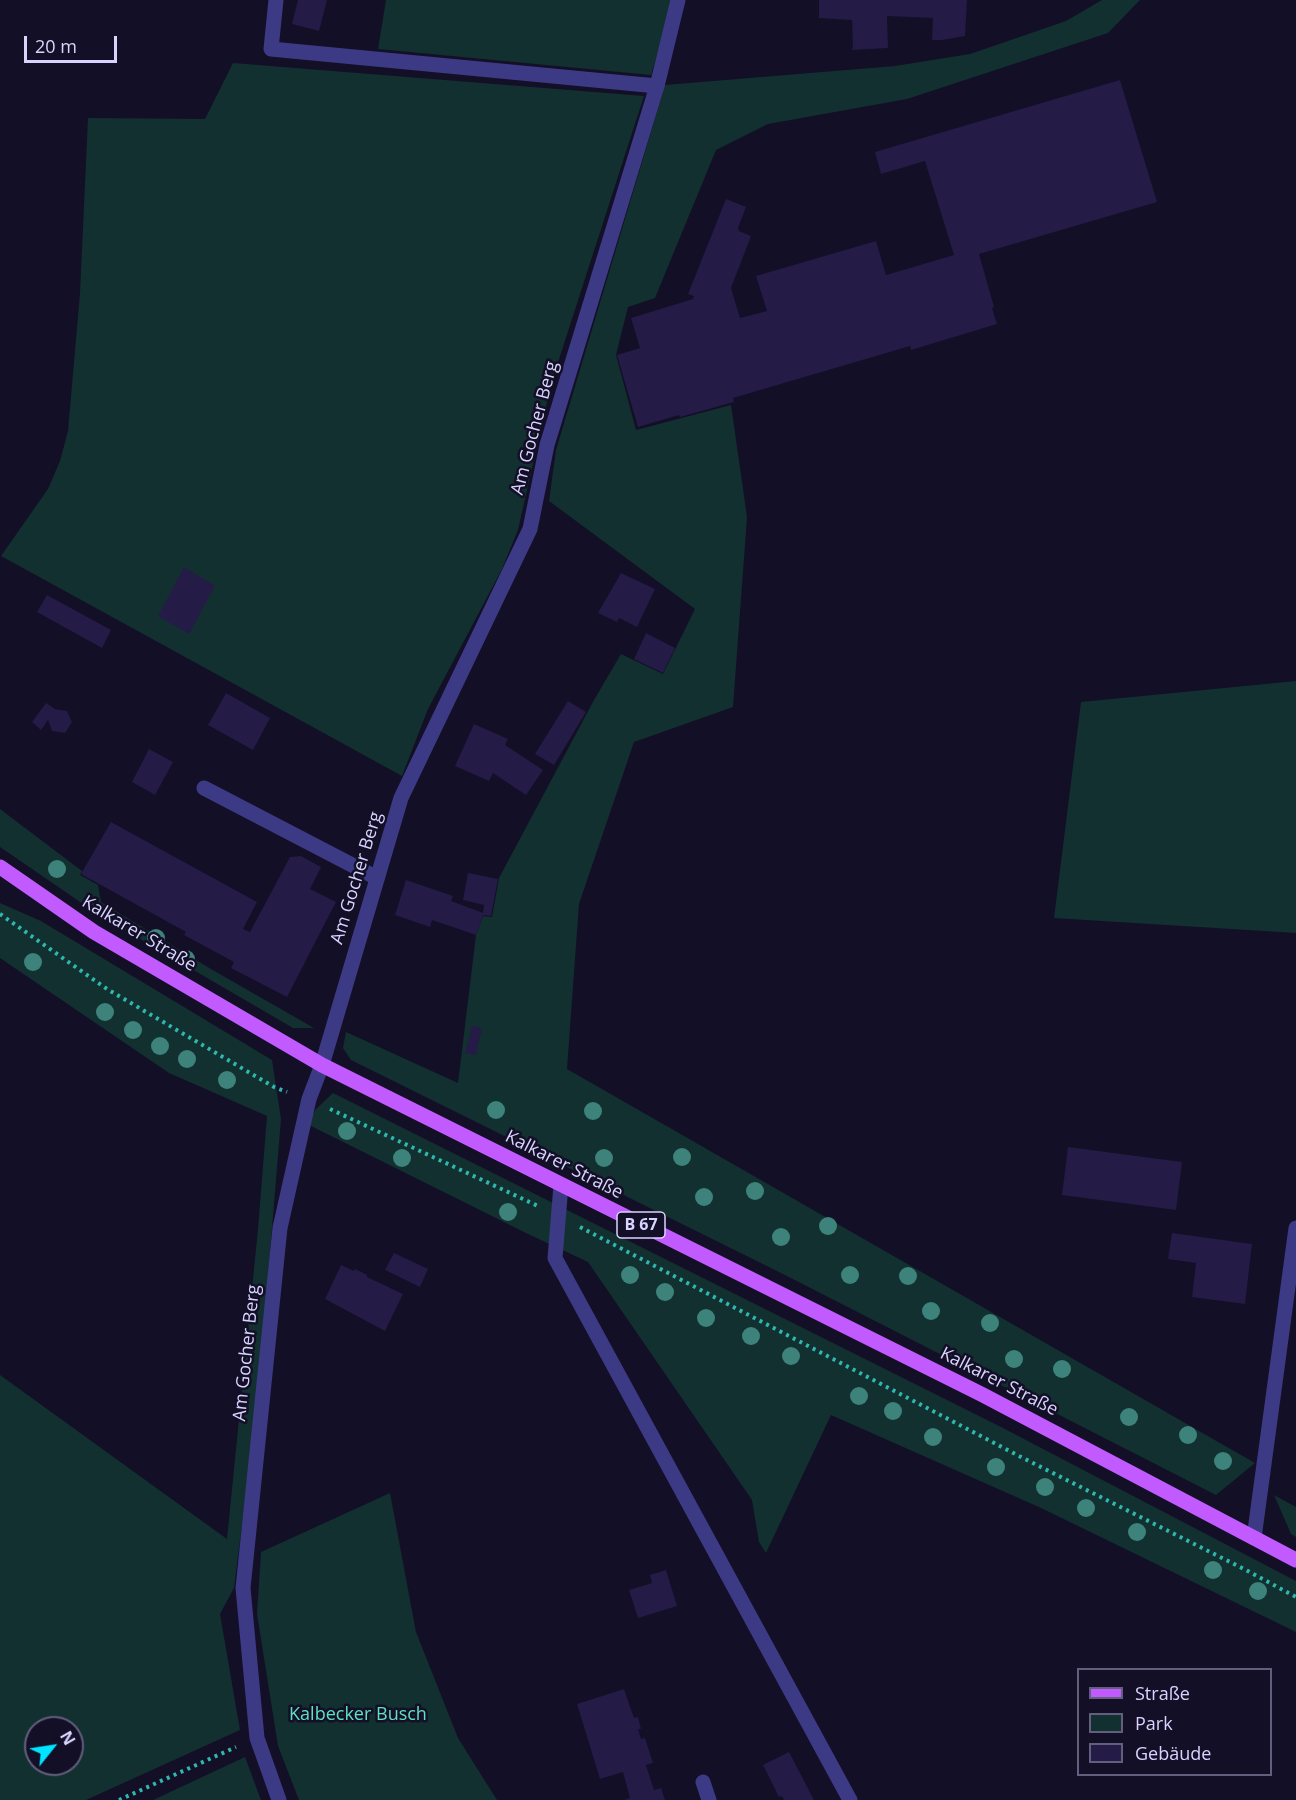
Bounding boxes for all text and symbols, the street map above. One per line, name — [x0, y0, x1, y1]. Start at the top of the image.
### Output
scale bar — [27, 24, 120, 62]
text: 20 m — [35, 34, 77, 58]
street label: Am Gocher Berg — [507, 359, 563, 497]
street label: Am Gocher Berg — [327, 809, 387, 947]
street label: Kalkarer Straße — [78, 891, 200, 977]
street label: Kalkarer Straße — [501, 1126, 627, 1204]
road number: B 67 — [617, 1212, 665, 1238]
street label: Am Gocher Berg — [229, 1284, 265, 1422]
street label: Kalkarer Straße — [936, 1343, 1062, 1421]
legend — [1077, 1668, 1272, 1776]
text: Straße — [1135, 1681, 1190, 1705]
park label: Kalbecker Busch — [289, 1704, 427, 1726]
text: Park — [1135, 1711, 1173, 1735]
north arrow — [24, 1716, 84, 1776]
text: N — [55, 1727, 81, 1749]
text: Gebäude — [1135, 1741, 1211, 1765]

